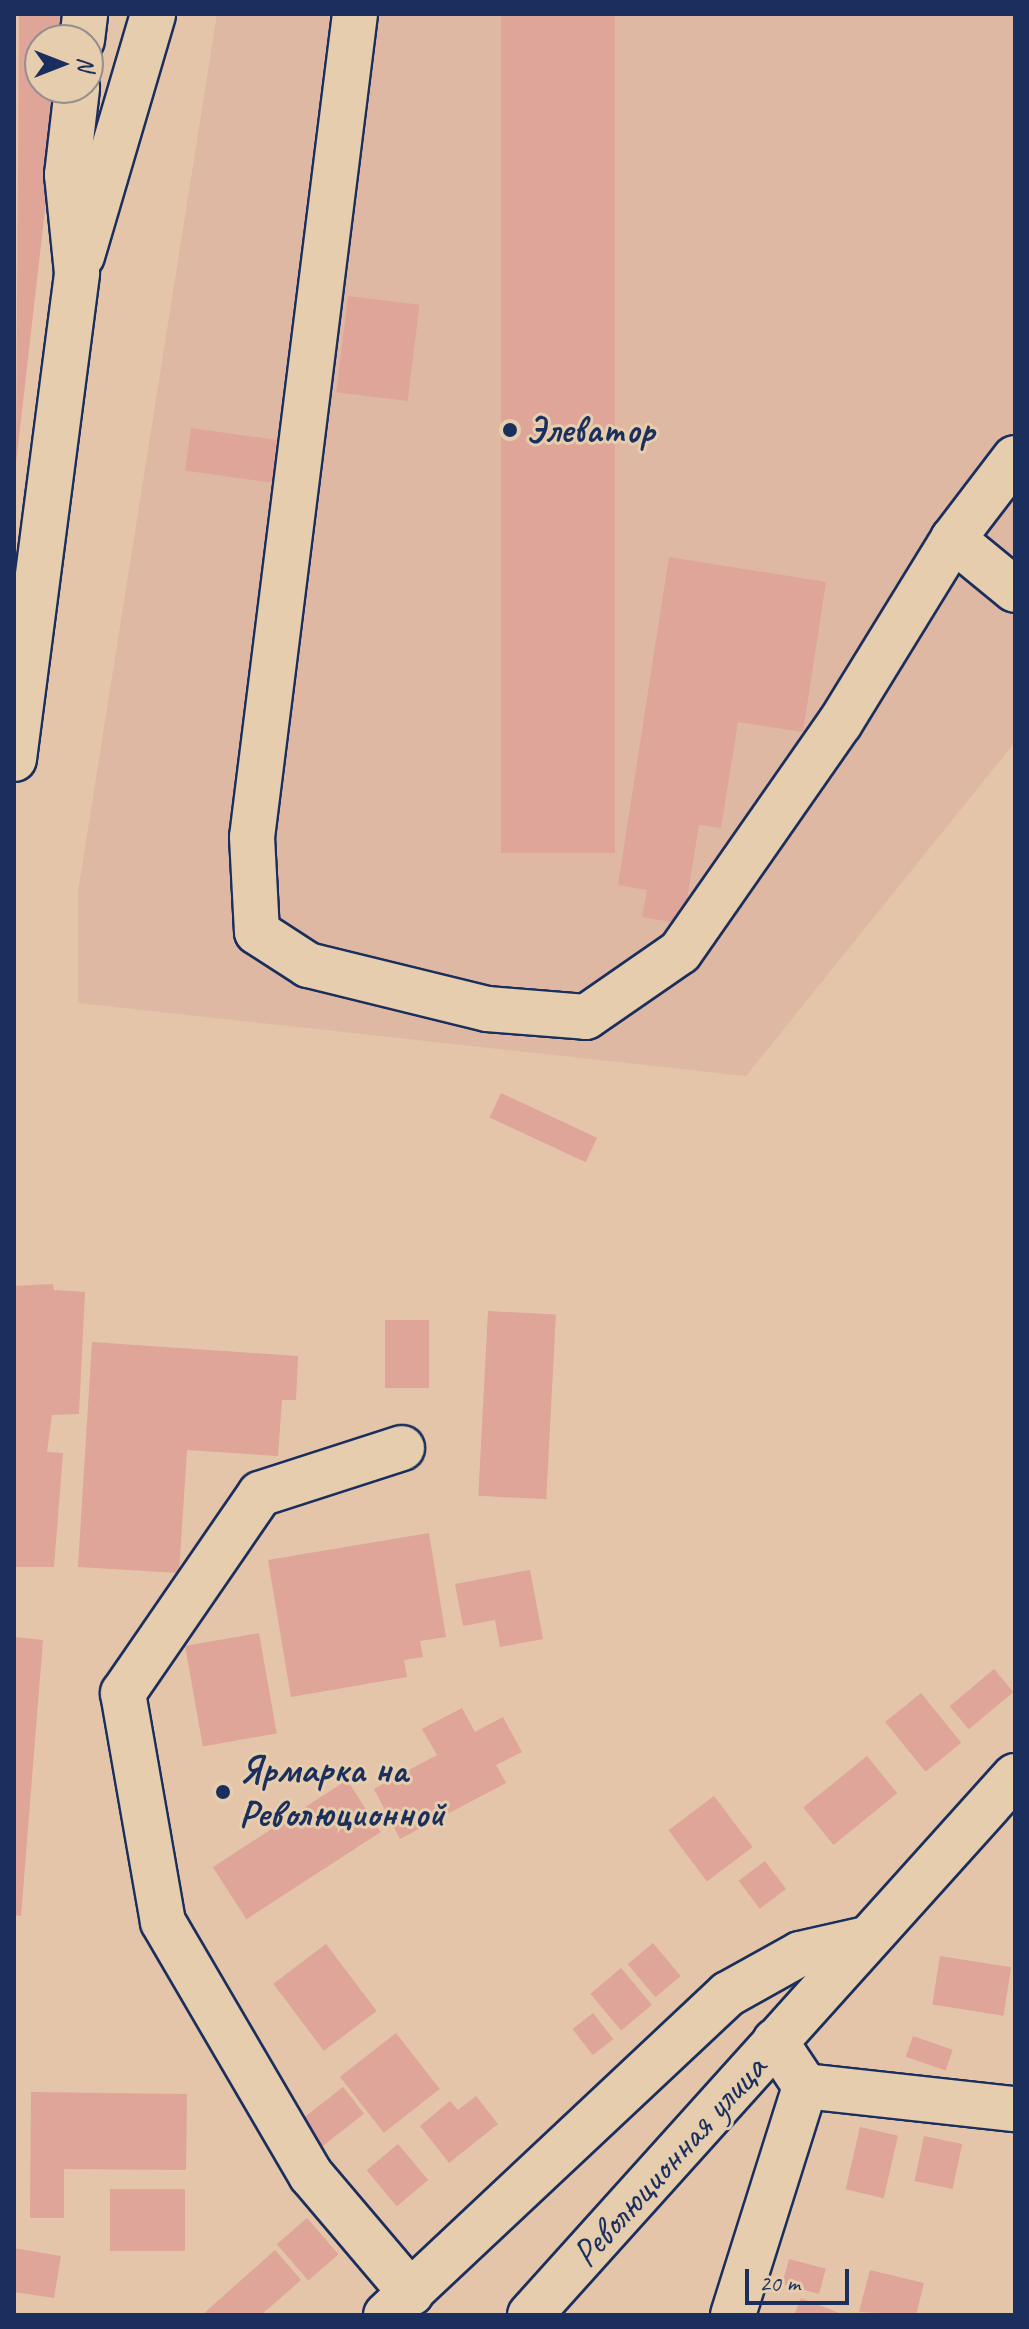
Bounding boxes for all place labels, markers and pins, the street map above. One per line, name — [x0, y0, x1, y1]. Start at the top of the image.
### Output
place label: Элеватор — [526, 407, 654, 453]
marker: Элеватор — [501, 421, 519, 439]
place label: Ярмарка на Революционной — [239, 1747, 445, 1836]
marker: Ярмарка на Революционной — [214, 1783, 232, 1801]

